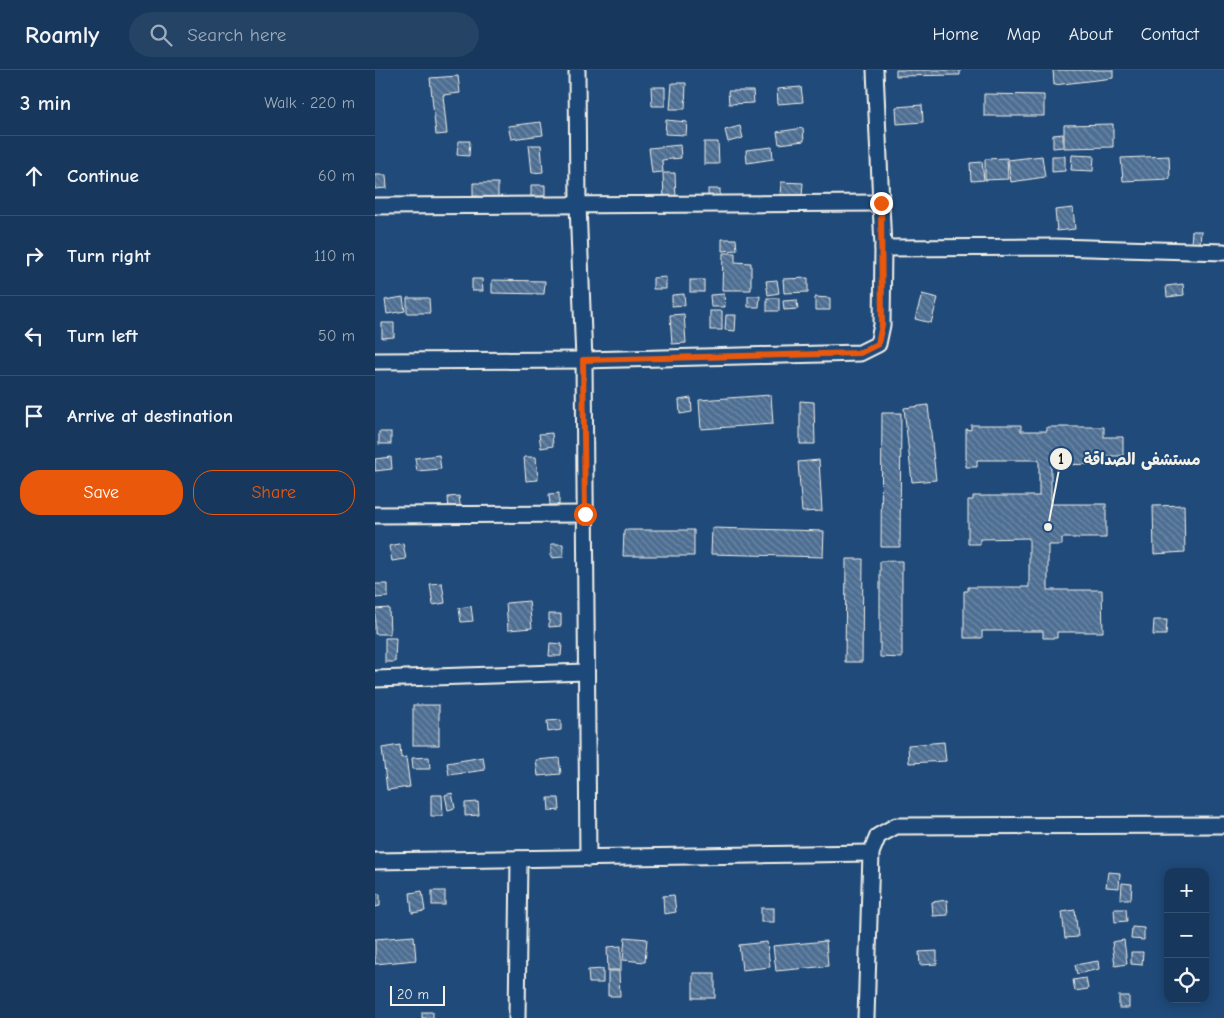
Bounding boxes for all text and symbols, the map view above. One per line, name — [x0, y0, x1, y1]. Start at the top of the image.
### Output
search box — [129, 12, 479, 57]
text: Roamly — [25, 21, 99, 49]
icon: search — [147, 21, 175, 49]
text: Search here — [187, 24, 286, 46]
text: Home — [932, 24, 979, 45]
text: Map — [1007, 24, 1041, 45]
text: About — [1069, 24, 1113, 45]
text: Contact — [1141, 24, 1199, 45]
text: 3 min — [20, 91, 71, 115]
text: Walk · 220 m — [264, 94, 355, 112]
icon: ahead — [20, 162, 48, 190]
text: Continue — [67, 165, 139, 187]
text: 60 m — [318, 167, 355, 185]
route end — [870, 192, 893, 215]
icon: right — [20, 242, 48, 270]
text: Turn right — [67, 245, 151, 267]
text: 110 m — [314, 247, 355, 265]
icon: left — [20, 322, 48, 350]
text: Turn left — [67, 325, 138, 347]
text: 50 m — [318, 327, 355, 345]
icon: arrive — [20, 402, 48, 430]
text: Arrive at destination — [67, 405, 233, 427]
callout: مستشفى الصداقة — [1049, 444, 1211, 475]
text: 1 — [1058, 450, 1064, 468]
text: مستشفى الصداقة — [1084, 451, 1200, 470]
button: Save — [20, 470, 183, 515]
button: Share — [193, 470, 355, 515]
route start — [574, 503, 597, 526]
map controls — [1164, 868, 1209, 1003]
button: + — [1164, 868, 1209, 913]
button: − — [1164, 913, 1209, 958]
button: locate — [1164, 958, 1209, 1003]
scale bar — [390, 983, 445, 1006]
text: 20 m — [397, 986, 429, 1003]

